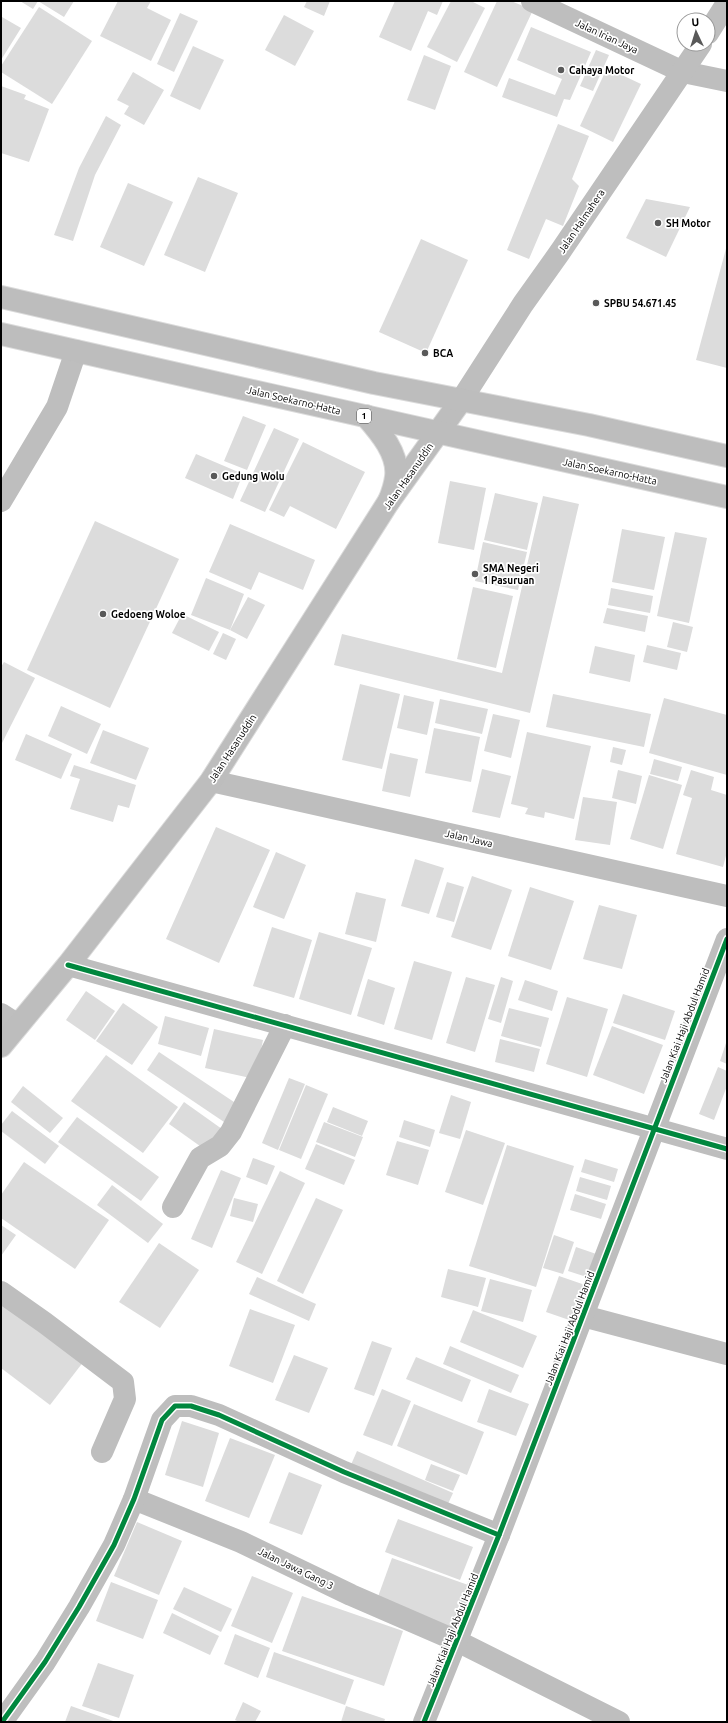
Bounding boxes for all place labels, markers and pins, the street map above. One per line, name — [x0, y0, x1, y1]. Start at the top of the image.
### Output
marker: Cahaya Motor — [556, 65, 566, 75]
place label: Cahaya Motor — [569, 65, 635, 76]
marker: SH Motor — [653, 218, 663, 228]
place label: SH Motor — [666, 218, 711, 229]
marker: SPBU 54.671.45 — [591, 298, 601, 308]
place label: SPBU 54.671.45 — [604, 298, 677, 309]
marker: BCA — [420, 348, 430, 358]
place label: BCA — [433, 348, 453, 359]
marker: Gedung Wolu — [209, 471, 219, 481]
place label: Gedung Wolu — [222, 471, 285, 482]
place label: SMA Negeri 1 Pasuruan — [483, 563, 539, 586]
marker: SMA Negeri 1 Pasuruan — [470, 569, 480, 579]
marker: Gedoeng Woloe — [98, 609, 108, 619]
place label: Gedoeng Woloe — [111, 609, 186, 620]

